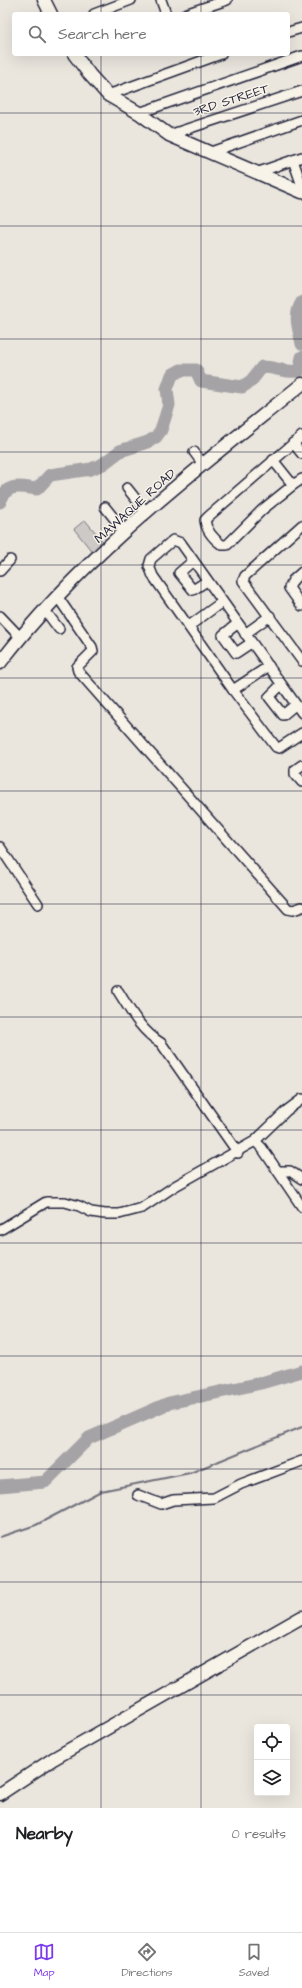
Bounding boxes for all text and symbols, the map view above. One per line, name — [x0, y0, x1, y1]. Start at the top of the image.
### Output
search box — [12, 12, 290, 56]
icon: search — [26, 23, 48, 45]
text: Search here — [58, 24, 147, 45]
street label: 3RD STREET — [191, 79, 272, 121]
street label: MAWAQUE ROAD — [90, 464, 180, 547]
map controls — [254, 1724, 290, 1796]
button: locate — [254, 1724, 290, 1760]
button: layers — [254, 1760, 290, 1796]
text: Nearby — [16, 1822, 73, 1846]
text: 0 results — [231, 1825, 286, 1843]
tab: Map — [33, 1941, 55, 1980]
tab: Directions — [121, 1941, 173, 1980]
tab: Saved — [239, 1941, 269, 1980]

